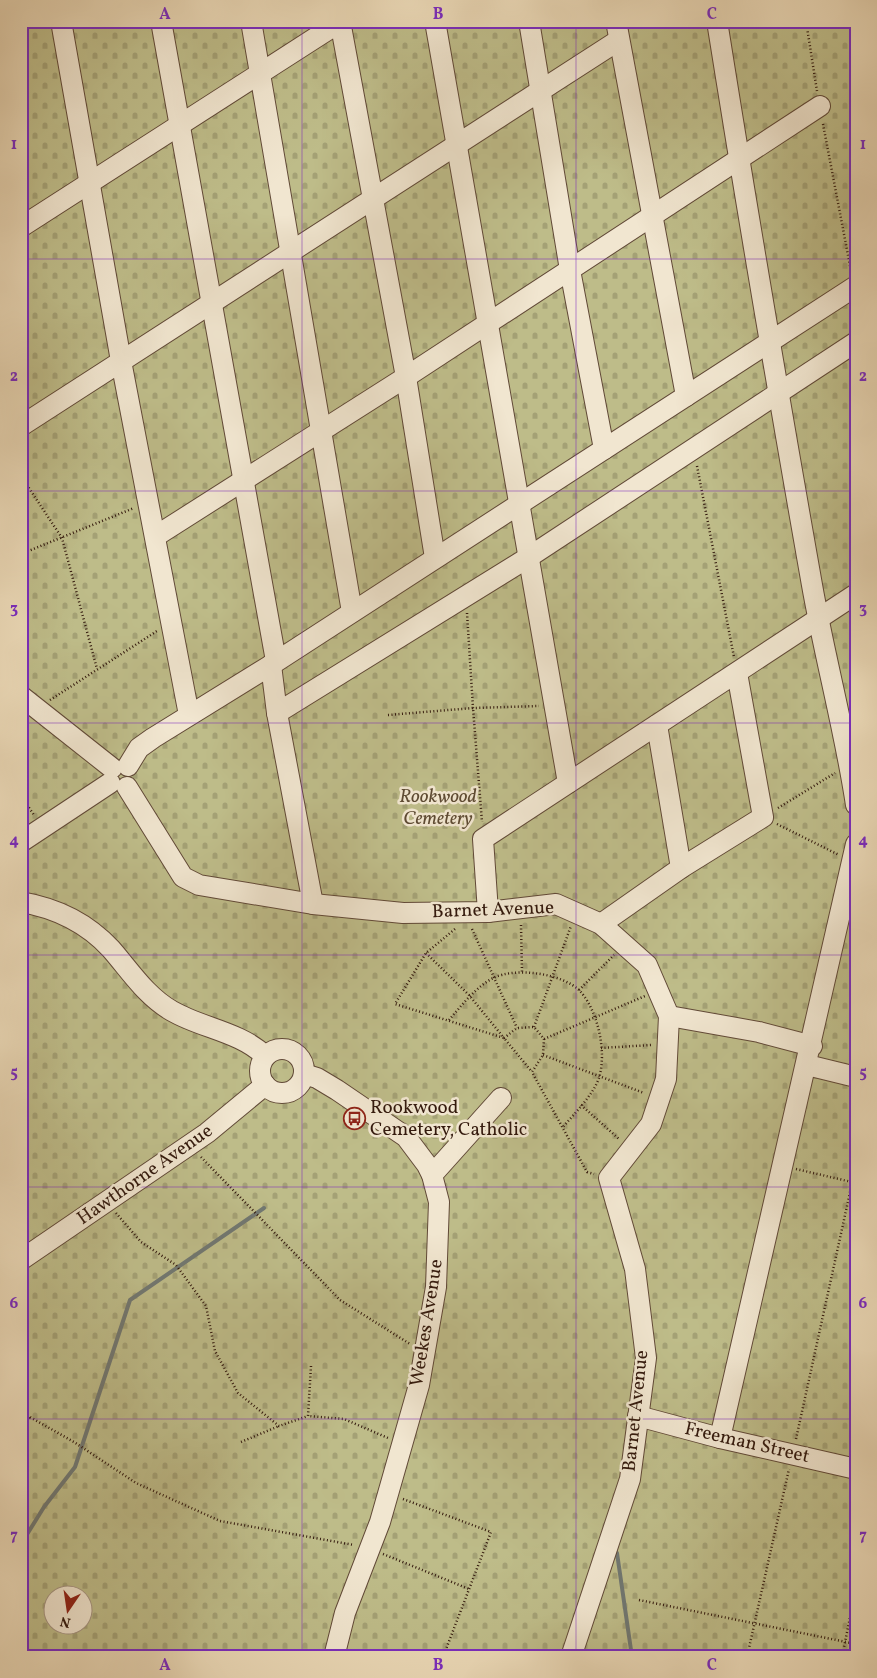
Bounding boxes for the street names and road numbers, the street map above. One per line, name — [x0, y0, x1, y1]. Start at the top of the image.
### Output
street label: Barnet Avenue — [431, 895, 555, 925]
street label: Hawthorne Avenue — [72, 1118, 218, 1232]
street label: Weekes Avenue — [404, 1257, 450, 1389]
street label: Barnet Avenue — [617, 1349, 655, 1473]
street label: Freeman Street — [682, 1416, 812, 1470]

